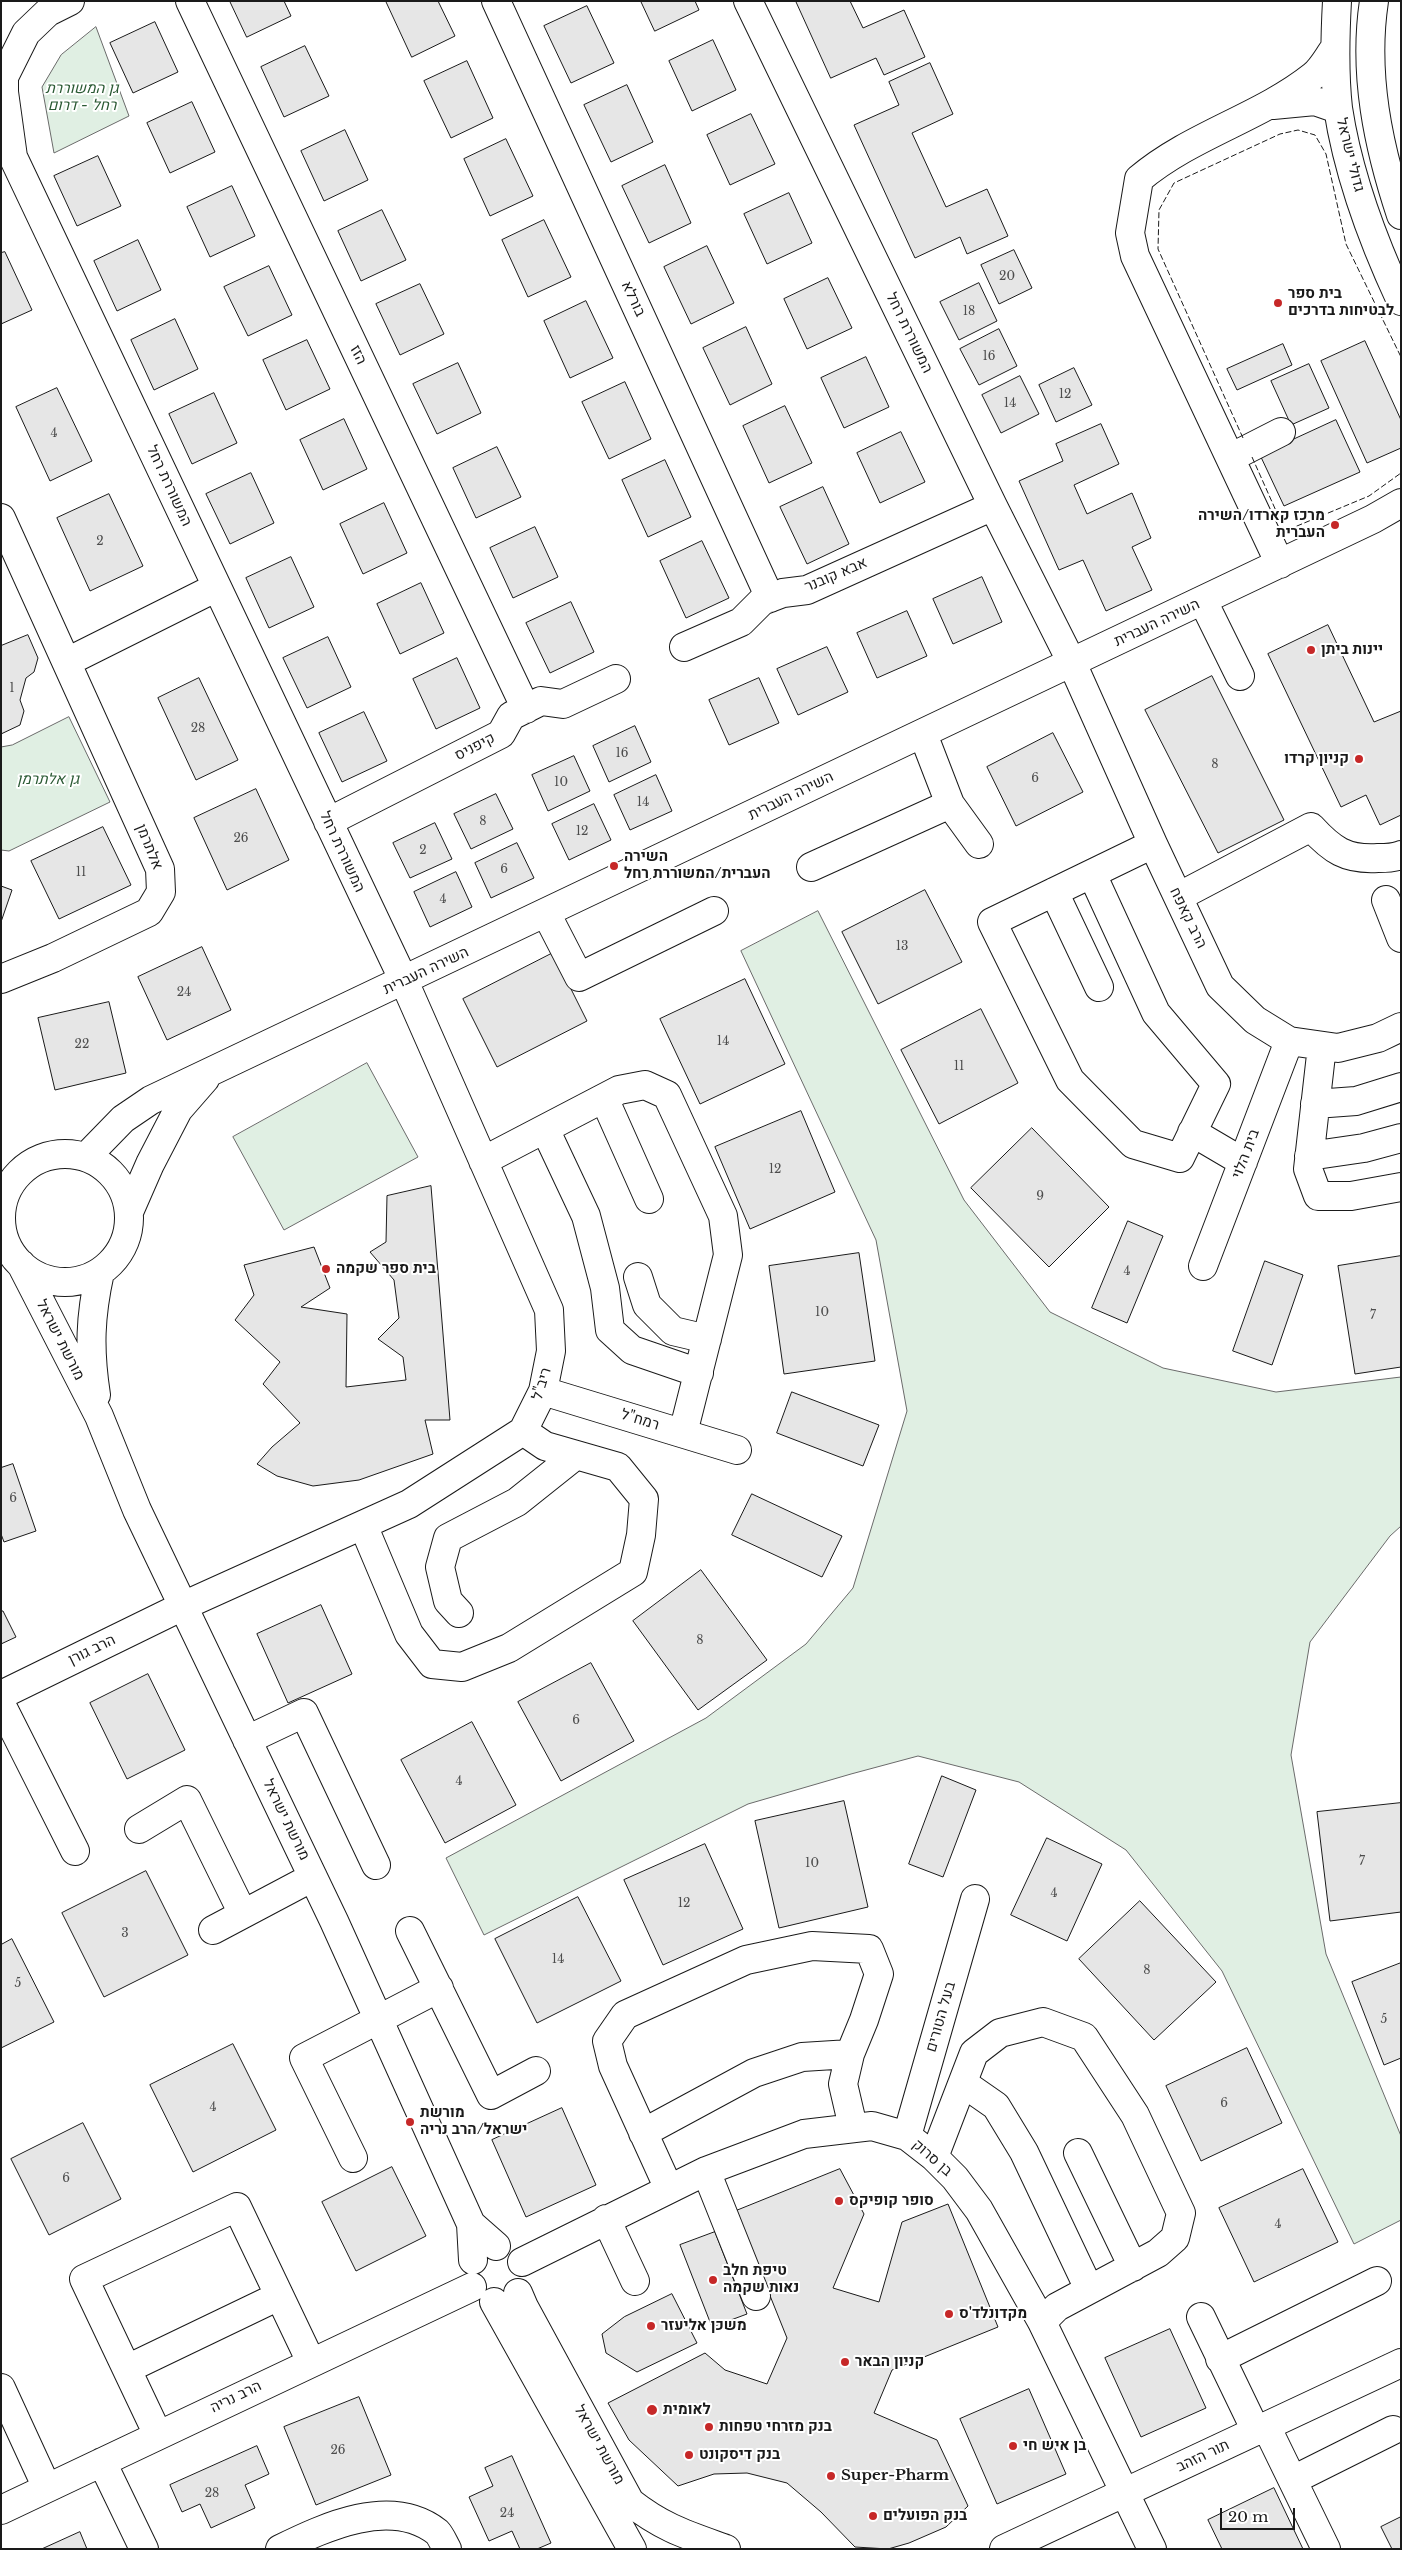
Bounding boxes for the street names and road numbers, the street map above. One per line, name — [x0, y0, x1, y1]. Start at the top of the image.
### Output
street label: גדולי ישראל — [1332, 116, 1368, 194]
street label: בורלא — [617, 278, 649, 320]
street label: המשוררת רחל — [882, 290, 936, 376]
street label: הזז — [346, 342, 370, 368]
street label: המשוררת רחל — [142, 443, 196, 529]
street label: אבא קובנר — [802, 554, 870, 596]
street label: השירה העברית — [1111, 595, 1203, 651]
street label: קיפניס — [452, 729, 498, 765]
street label: השירה העברית — [746, 768, 836, 824]
street label: המשוררת רחל — [315, 809, 369, 895]
street label: אלתרמן — [132, 821, 166, 873]
street label: הרב קאפח — [1165, 884, 1211, 952]
street label: השירה העברית — [380, 943, 472, 999]
street label: בית הלוי — [1228, 1127, 1264, 1181]
street label: מורשת ישראל — [32, 1297, 88, 1383]
street label: ריב"ל — [529, 1366, 555, 1402]
street label: רמח"ל — [619, 1406, 661, 1434]
street label: הרב גורן — [65, 1631, 119, 1669]
street label: מורשת ישראל — [259, 1777, 313, 1863]
street label: בעל הטורים — [922, 1980, 960, 2054]
street label: בן סרוק — [908, 2136, 956, 2180]
street label: הרב נריה — [208, 2377, 264, 2417]
street label: מורשת ישראל — [570, 2402, 628, 2488]
street label: תור הזהב — [1174, 2436, 1232, 2476]

